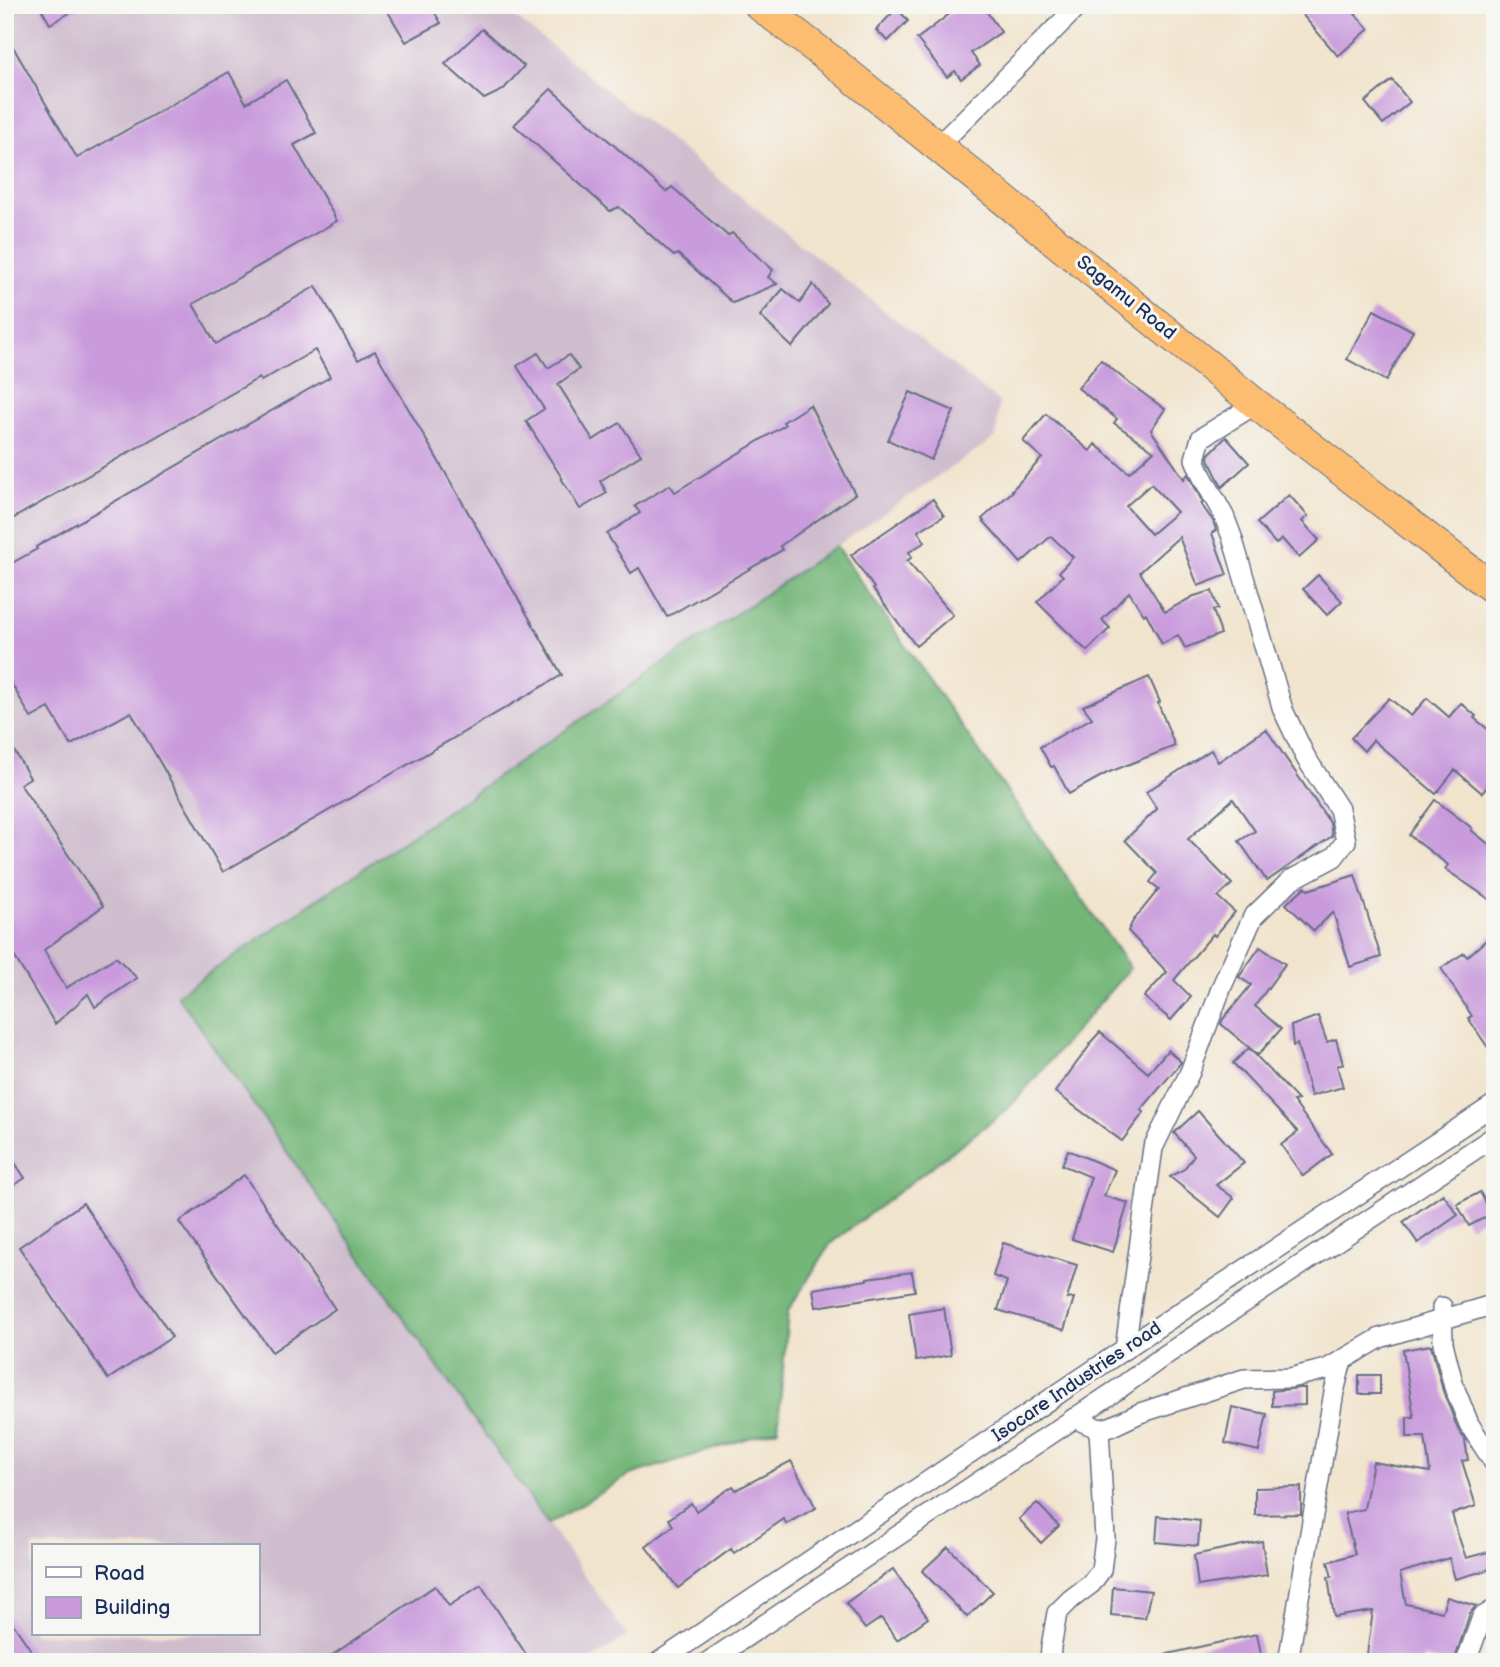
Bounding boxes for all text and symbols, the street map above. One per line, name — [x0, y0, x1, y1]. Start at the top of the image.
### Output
street label: Sagamu Road — [1072, 251, 1180, 345]
street label: Isocare Industries road — [988, 1317, 1166, 1447]
legend — [32, 1544, 259, 1636]
text: Road — [94, 1561, 145, 1586]
text: Building — [94, 1595, 170, 1620]

